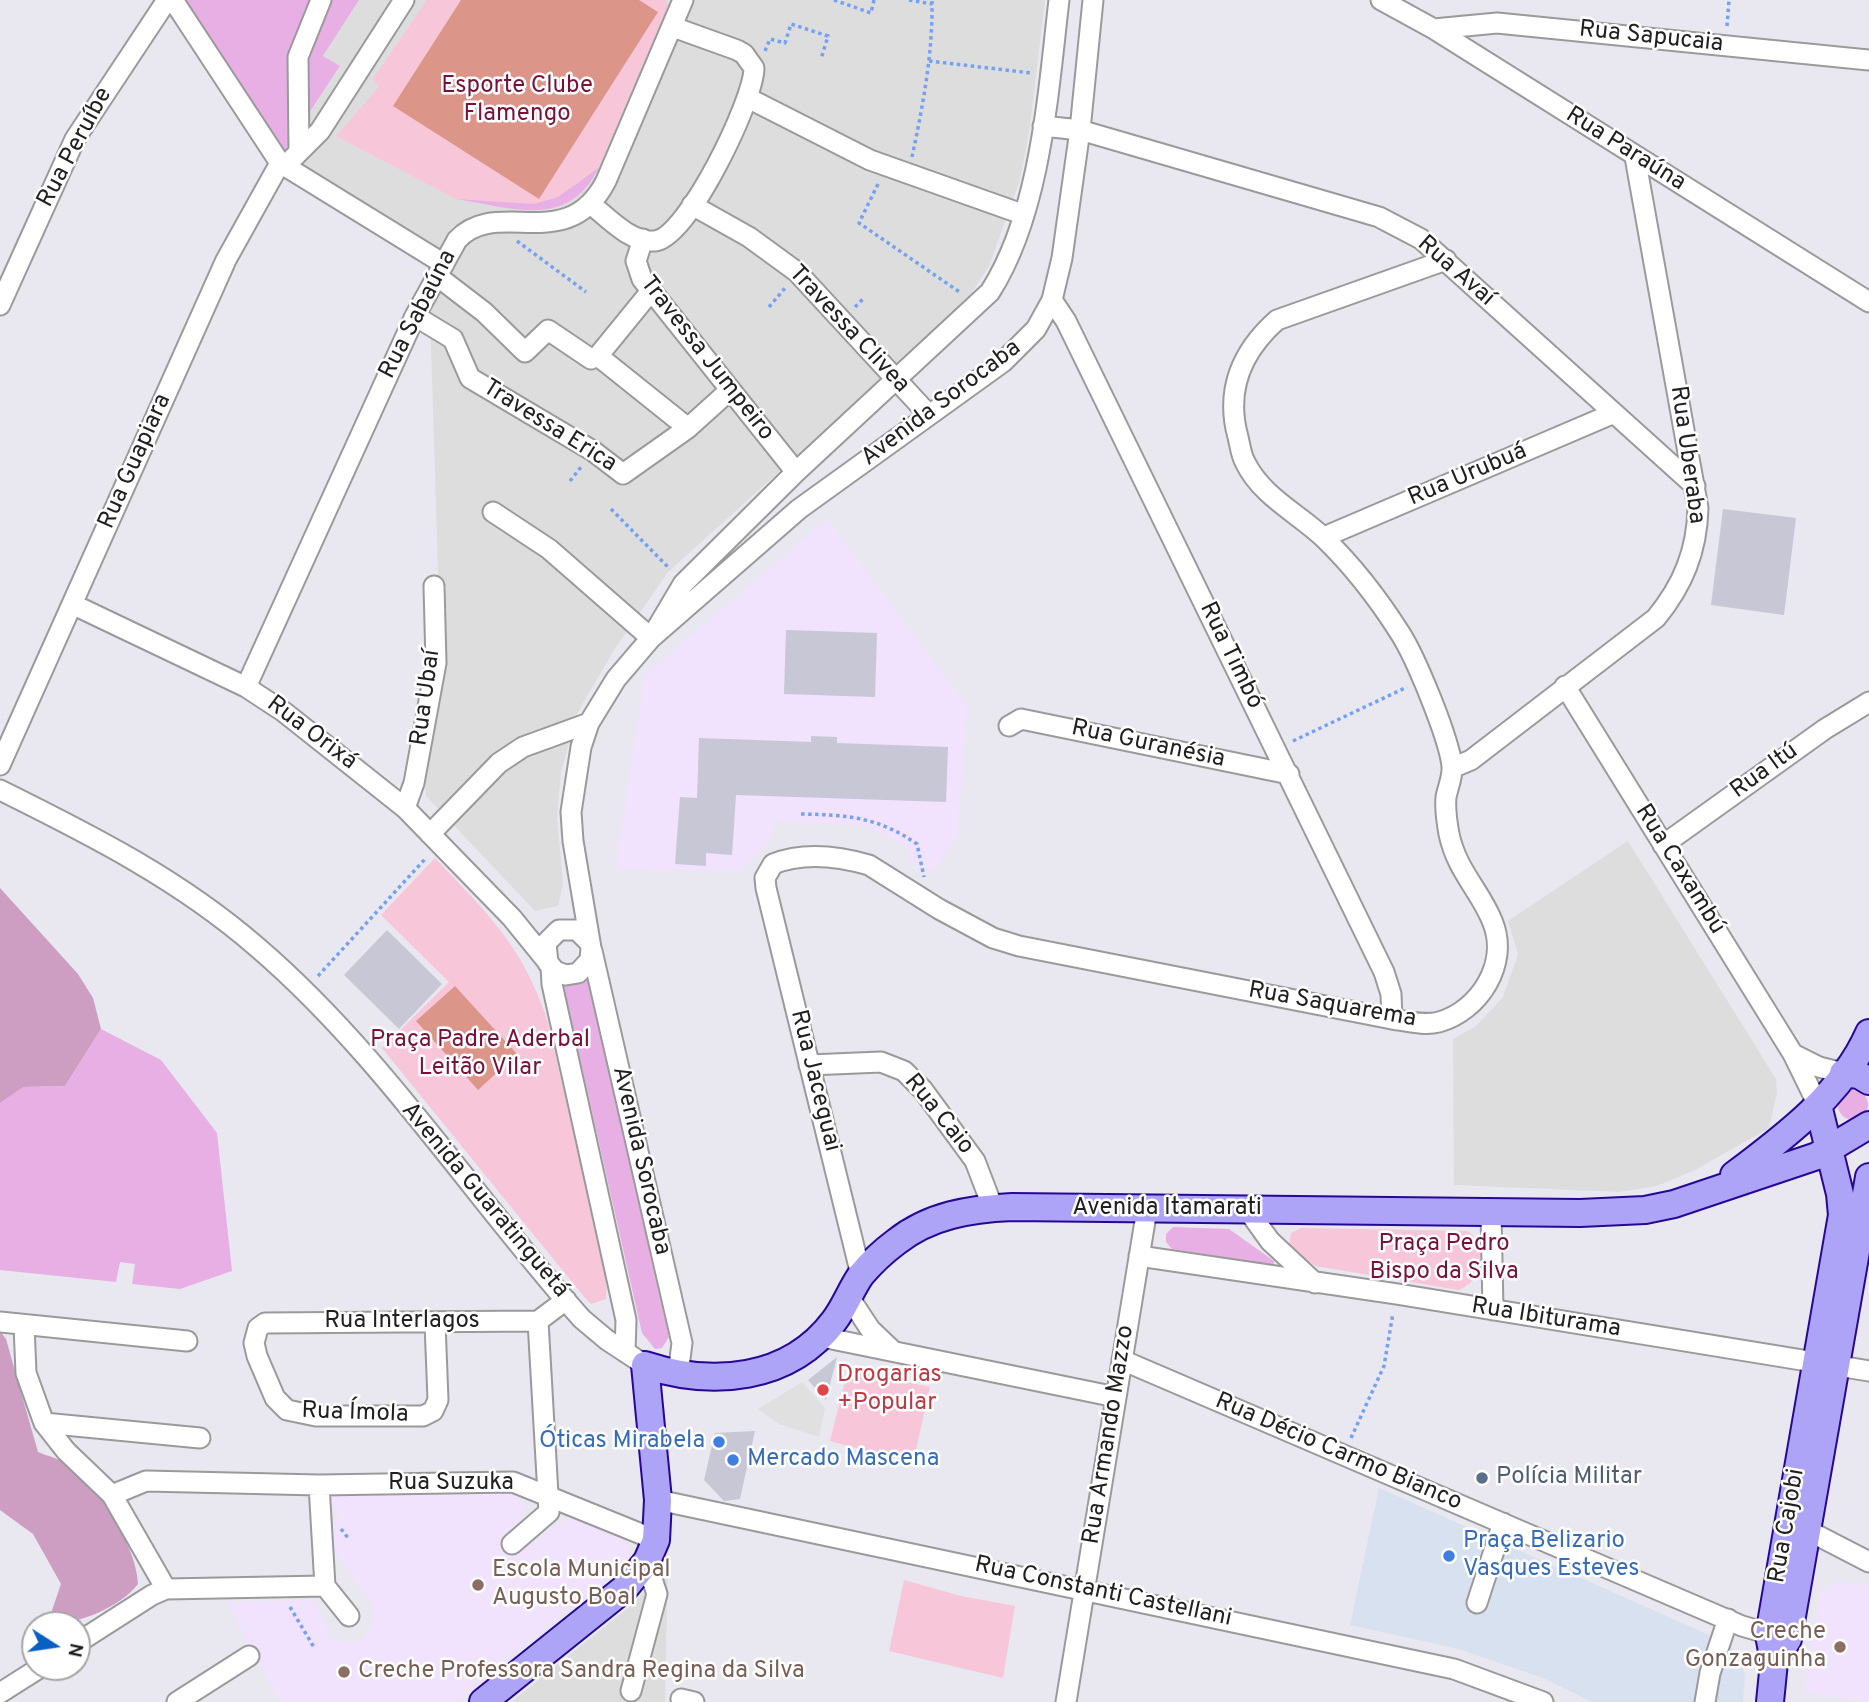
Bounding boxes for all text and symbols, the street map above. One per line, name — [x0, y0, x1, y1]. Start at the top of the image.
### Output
street label: Rua Sapucaia — [1577, 16, 1725, 60]
park label: Esporte Clube Flamengo — [441, 73, 593, 129]
street label: Rua Peruíbe — [32, 83, 120, 213]
street label: Rua Paraúna — [1560, 102, 1690, 198]
street label: Rua Avaí — [1410, 231, 1500, 313]
street label: Rua Sabaúna — [374, 246, 464, 384]
street label: Travessa Clivea — [781, 260, 915, 400]
street label: Travessa Jumpeiro — [633, 271, 779, 447]
street label: Avenida Sorocaba — [857, 335, 1027, 473]
street label: Travessa Erica — [477, 374, 621, 480]
street label: Rua Uberaba — [1662, 384, 1710, 526]
street label: Rua Guapiara — [93, 390, 179, 534]
street label: Rua Urubuá — [1404, 438, 1532, 514]
street label: Rua Timbó — [1192, 598, 1268, 714]
street label: Rua Ubaí — [406, 648, 448, 748]
street label: Rua Orixá — [260, 691, 362, 777]
street label: Rua Guranésia — [1069, 715, 1227, 775]
street label: Rua Itú — [1726, 738, 1804, 806]
street label: Rua Caxambú — [1628, 800, 1730, 940]
street label: Rua Saquarema — [1246, 977, 1418, 1035]
street label: Rua Jaceguai — [782, 1007, 846, 1155]
park label: Praça Padre Aderbal Leitão Vilar — [370, 1027, 590, 1083]
street label: Avenida Sorocaba — [604, 1064, 676, 1258]
street label: Rua Caio — [897, 1069, 979, 1161]
street label: Avenida Guaratinguetá — [394, 1098, 574, 1304]
street label: Avenida Itamarati — [1072, 1195, 1262, 1223]
park label: Praça Pedro Bispo da Silva — [1369, 1231, 1519, 1287]
street label: Rua Ibiturama — [1469, 1293, 1623, 1345]
street label: Rua Interlagos — [324, 1308, 480, 1336]
street label: Rua Armando Mazzo — [1078, 1323, 1142, 1547]
place label: Drogarias +Popular — [837, 1362, 942, 1418]
marker: Drogarias +Popular — [815, 1382, 831, 1398]
street label: Rua Décio Carmo Bianco — [1210, 1388, 1466, 1518]
street label: Rua Ímola — [301, 1398, 409, 1430]
place label: Óticas Mirabela — [539, 1428, 705, 1456]
marker: Óticas Mirabela — [711, 1434, 727, 1450]
place label: Mercado Mascena — [747, 1446, 939, 1474]
marker: Mercado Mascena — [725, 1452, 741, 1468]
place label: Polícia Militar — [1496, 1464, 1642, 1492]
street label: Rua Cajobi — [1764, 1467, 1812, 1585]
street label: Rua Suzuka — [388, 1470, 514, 1498]
marker: Polícia Militar — [1474, 1470, 1490, 1486]
place label: Praça Belizario Vasques Esteves — [1463, 1528, 1639, 1584]
marker: Praça Belizario Vasques Esteves — [1441, 1548, 1457, 1564]
street label: Rua Constanti Castellani — [972, 1552, 1234, 1634]
place label: Escola Municipal Augusto Boal — [492, 1557, 671, 1613]
marker: Escola Municipal Augusto Boal — [470, 1577, 486, 1593]
north arrow — [21, 1611, 91, 1681]
place label: Creche Gonzaguinha — [1685, 1619, 1826, 1675]
marker: Creche Gonzaguinha — [1832, 1639, 1848, 1655]
text: N — [61, 1641, 88, 1659]
place label: Creche Professora Sandra Regina da Silva — [358, 1658, 805, 1686]
marker: Creche Professora Sandra Regina da Silva — [336, 1664, 352, 1680]

